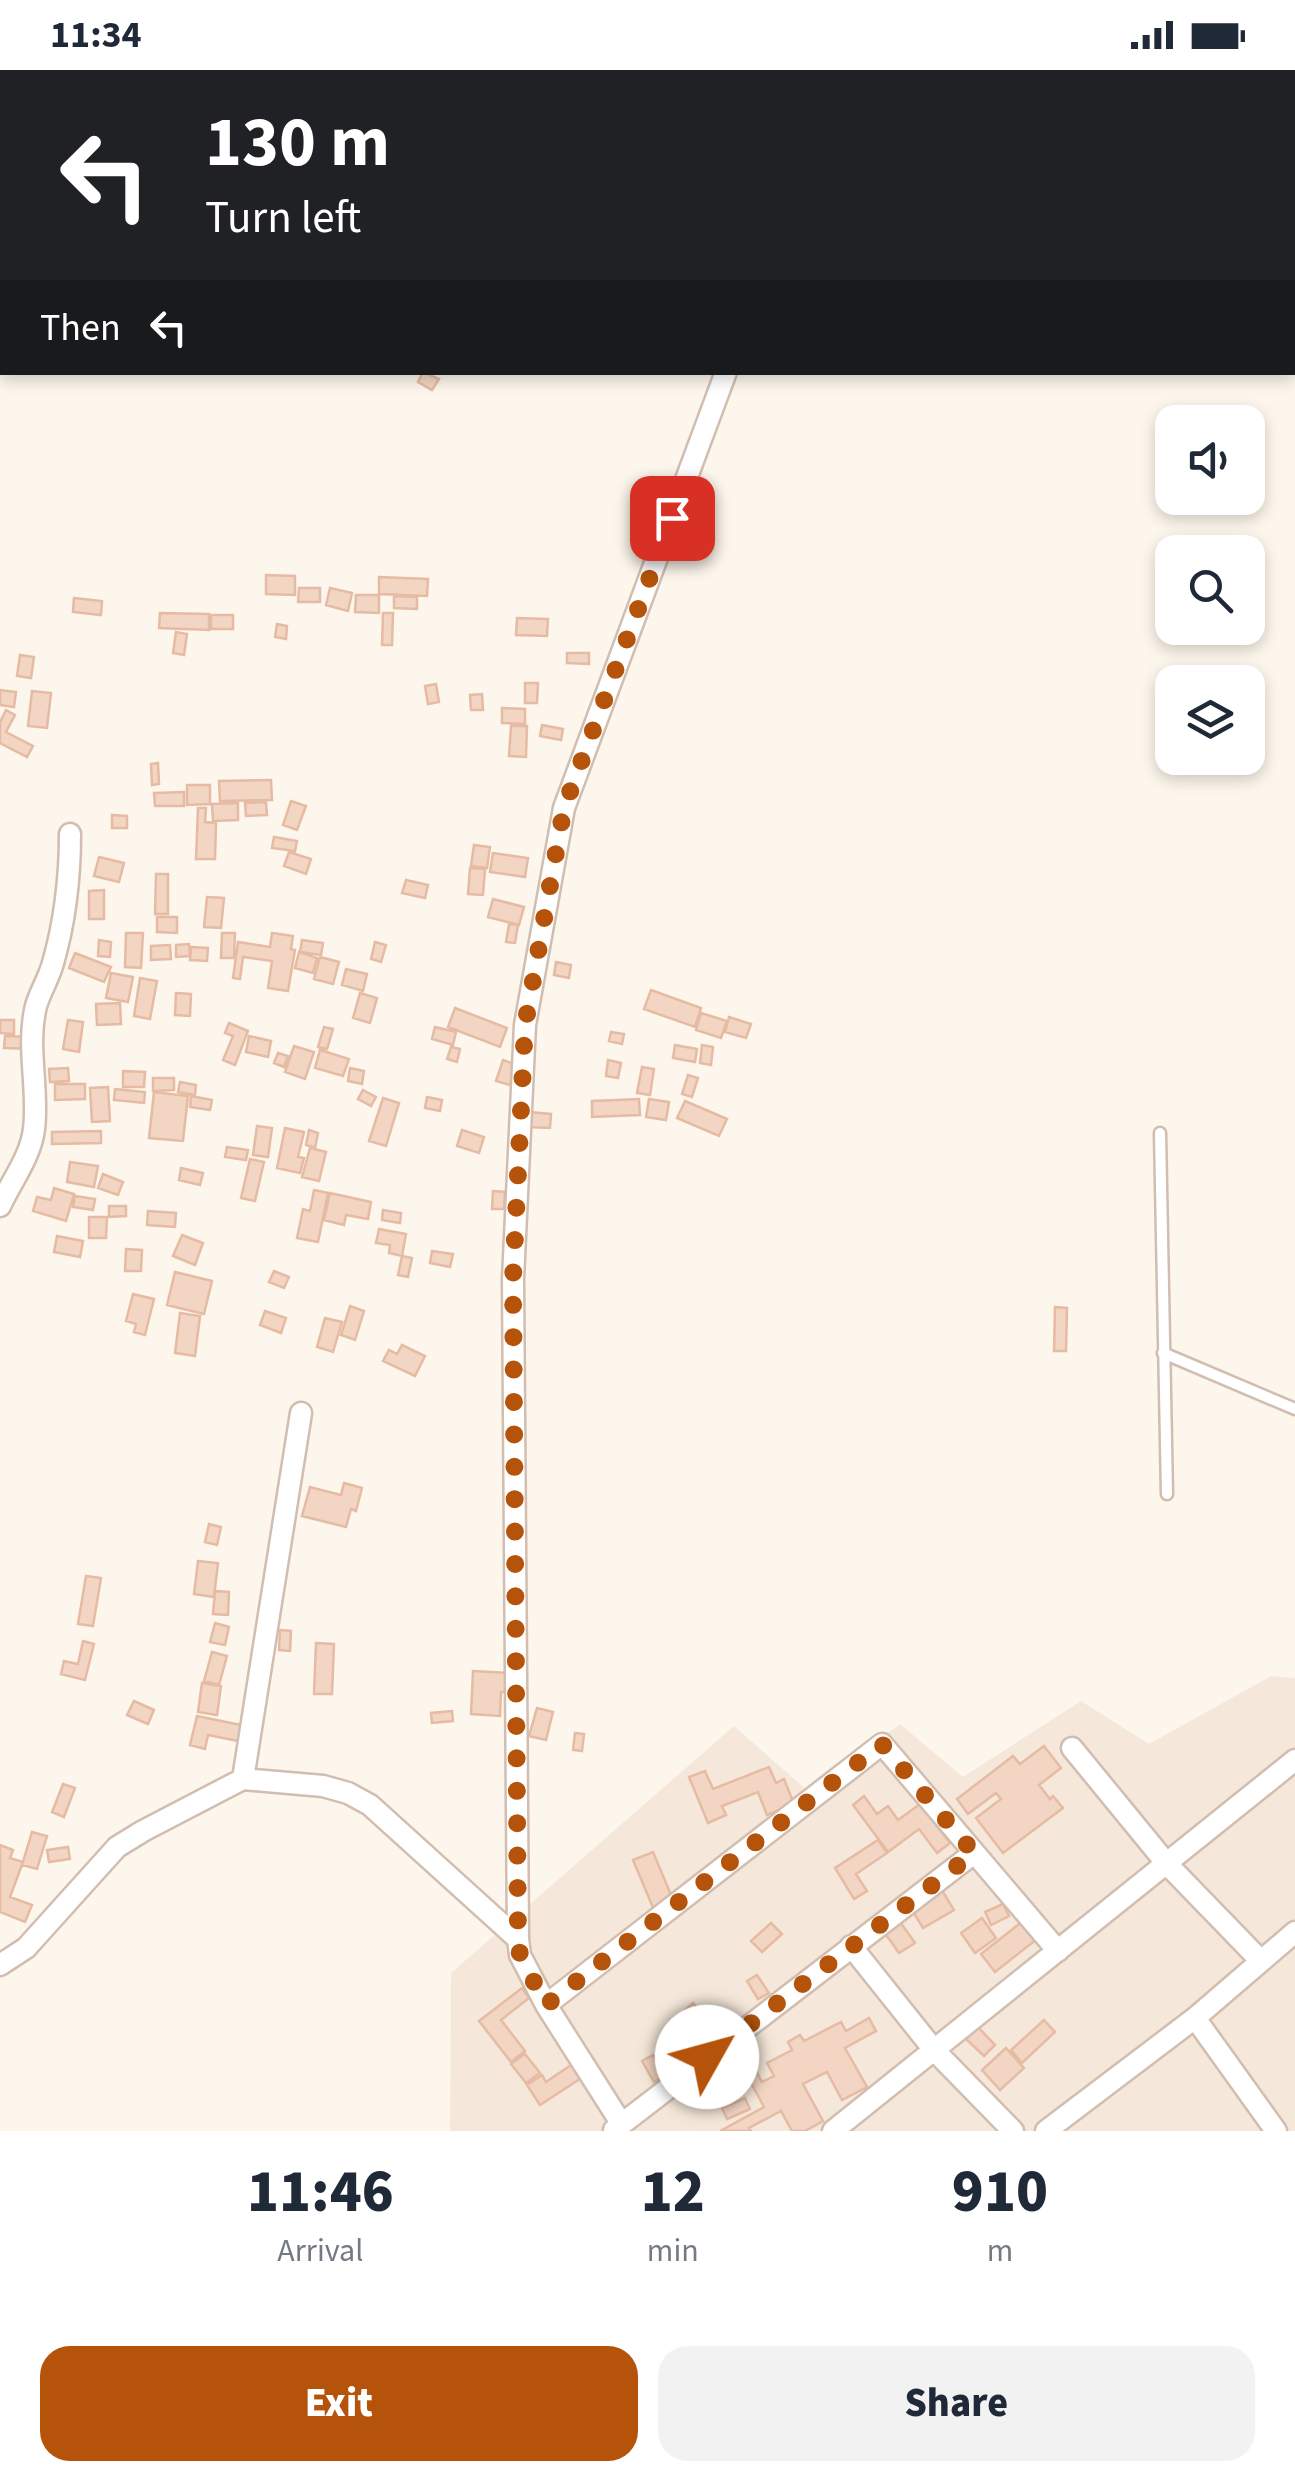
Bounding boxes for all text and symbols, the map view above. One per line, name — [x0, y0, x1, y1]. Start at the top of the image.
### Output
text: 11:34 — [50, 8, 142, 62]
text: 130 m — [205, 93, 390, 193]
icon: left — [40, 110, 170, 240]
text: Turn left — [205, 186, 361, 250]
icon: left — [141, 300, 196, 355]
text: Then — [40, 301, 121, 355]
map controls — [1155, 405, 1265, 775]
button: sound — [1155, 405, 1265, 515]
pin — [630, 476, 715, 561]
icon: arrive — [645, 491, 700, 546]
button: search — [1155, 535, 1265, 645]
button: layers — [1155, 665, 1265, 775]
position arrow — [655, 2005, 759, 2109]
text: 11:46 — [247, 2150, 394, 2235]
text: 12 — [641, 2150, 705, 2235]
text: 910 — [952, 2150, 1048, 2235]
text: Arrival — [277, 2228, 363, 2274]
text: min — [647, 2228, 699, 2274]
text: m — [987, 2228, 1013, 2274]
button: Exit — [40, 2346, 638, 2461]
button: Share — [658, 2346, 1255, 2461]

